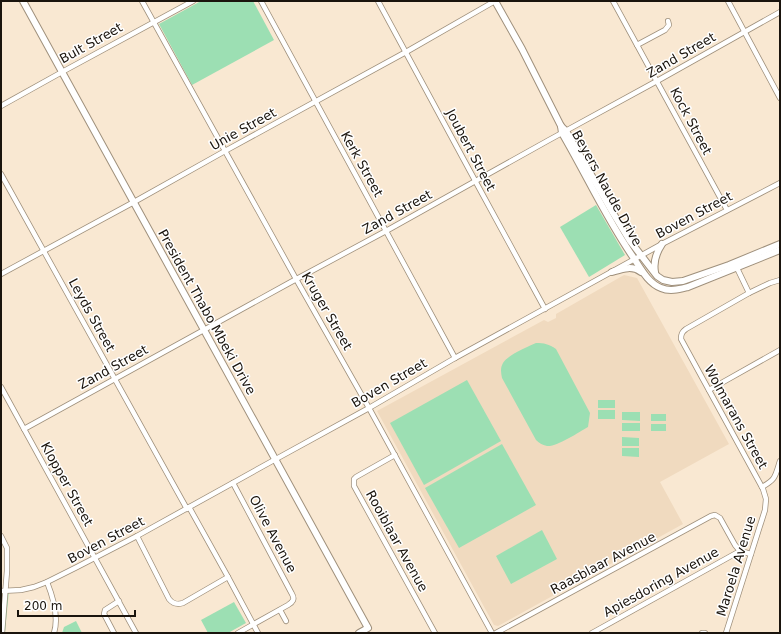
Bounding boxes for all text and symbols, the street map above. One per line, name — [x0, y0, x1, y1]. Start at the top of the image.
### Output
street label: Bult Street — [57, 20, 125, 66]
street label: Zand Street — [644, 29, 718, 81]
street label: Kock Street — [667, 85, 715, 157]
street label: Unie Street — [207, 105, 279, 153]
street label: Joubert Street — [443, 106, 499, 193]
street label: Beyers Naude Drive — [569, 128, 645, 248]
street label: Kerk Street — [338, 129, 386, 199]
street label: Zand Street — [360, 187, 434, 237]
street label: Boven Street — [653, 189, 735, 241]
street label: President Thabo Mbeki Drive — [155, 227, 259, 397]
street label: Kruger Street — [299, 269, 355, 353]
street label: Leyds Street — [66, 276, 118, 354]
street label: Zand Street — [76, 342, 150, 392]
street label: Boven Street — [349, 355, 429, 411]
street label: Wolmarans Street — [701, 363, 771, 471]
street label: Klopper Street — [38, 439, 96, 529]
street label: Rooiblaar Avenue — [363, 488, 431, 594]
street label: Olive Avenue — [246, 493, 300, 575]
street label: Boven Street — [65, 514, 147, 566]
street label: Maroela Avenue — [714, 514, 758, 618]
street label: Raasblaar Avenue — [548, 529, 658, 597]
street label: Apiesdoring Avenue — [601, 544, 721, 620]
scale bar — [18, 592, 135, 618]
text: 200 m — [24, 599, 62, 613]

